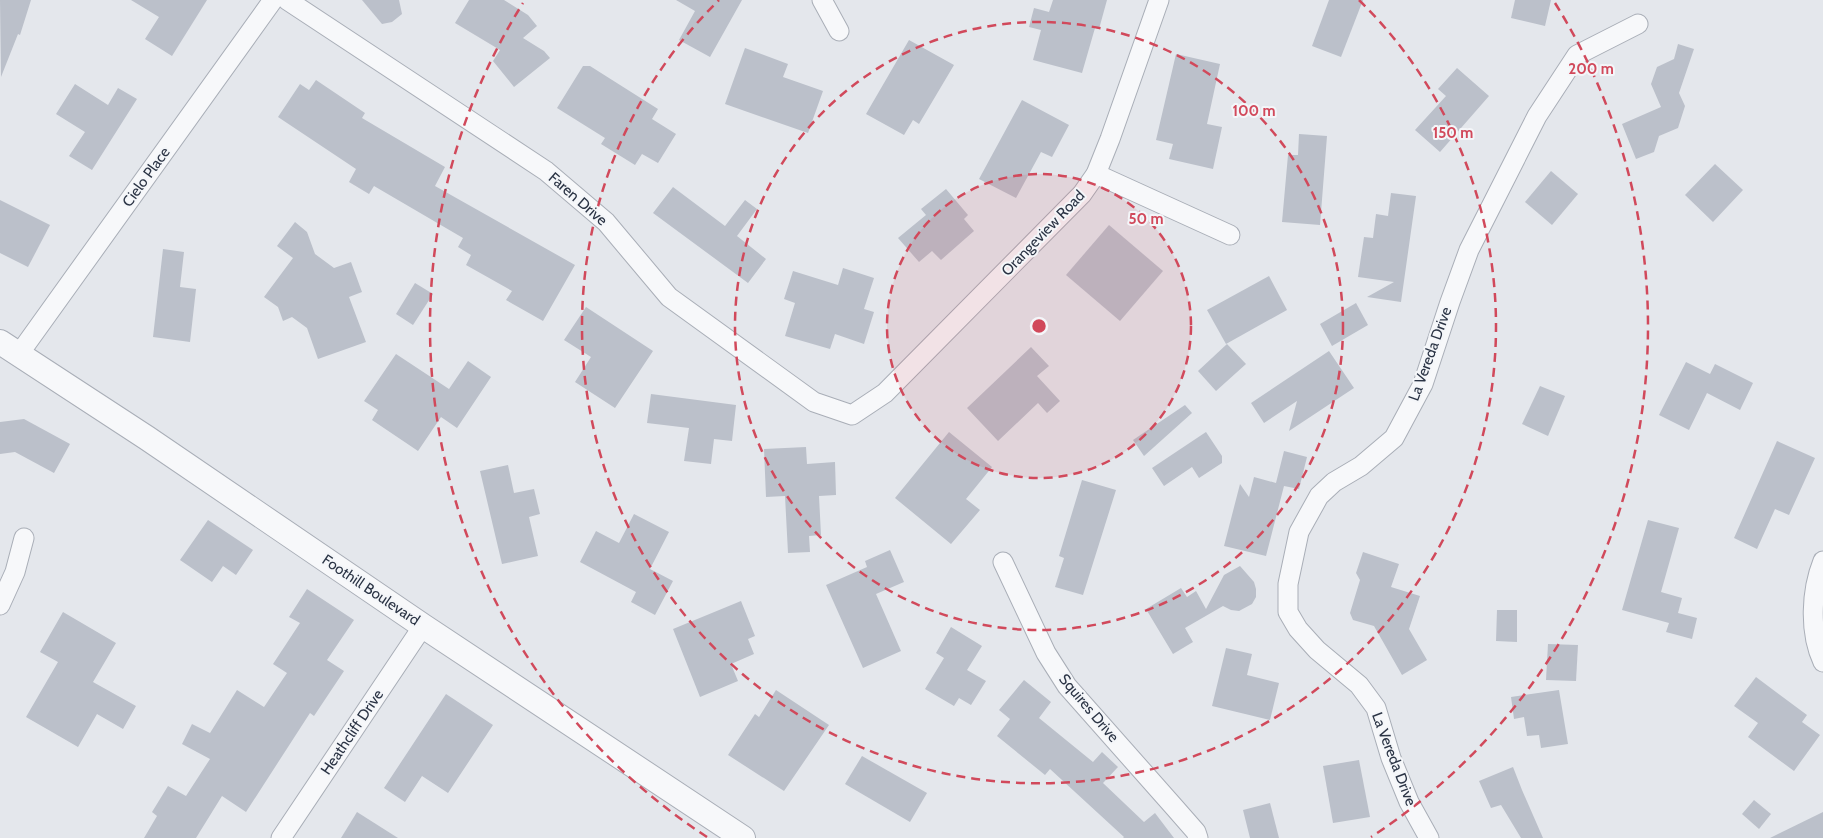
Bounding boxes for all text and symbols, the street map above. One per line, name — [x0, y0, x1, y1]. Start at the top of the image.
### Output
text: 200 m — [1568, 60, 1614, 78]
text: 100 m — [1232, 102, 1276, 120]
text: 150 m — [1433, 124, 1473, 142]
street label: Cielo Place — [118, 143, 174, 210]
street label: Faren Drive — [545, 169, 611, 230]
street label: Orangeview Road — [998, 187, 1088, 279]
text: 50 m — [1128, 210, 1164, 228]
street label: La Vereda Drive — [1405, 304, 1455, 403]
centre of rings — [1030, 317, 1048, 335]
street label: Foothill Boulevard — [319, 551, 423, 629]
street label: Squires Drive — [1055, 670, 1123, 746]
street label: Heathcliff Drive — [317, 686, 387, 778]
street label: La Vereda Drive — [1368, 710, 1420, 809]

